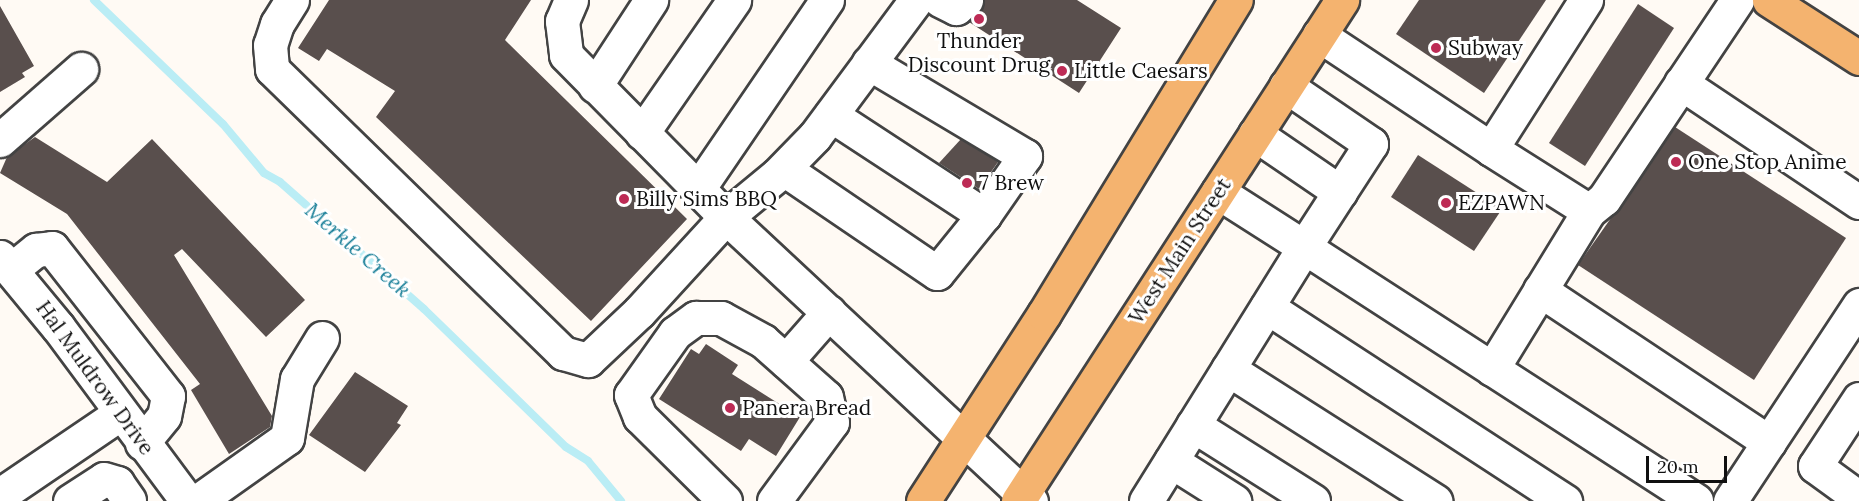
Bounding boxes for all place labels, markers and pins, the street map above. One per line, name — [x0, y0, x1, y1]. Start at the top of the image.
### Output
marker: Thunder Discount Drug — [972, 12, 986, 26]
place label: Thunder Discount Drug — [908, 28, 1050, 78]
place label: Subway — [1448, 35, 1523, 61]
marker: Subway — [1429, 41, 1443, 55]
place label: Little Caesars — [1074, 58, 1208, 84]
marker: Little Caesars — [1055, 64, 1069, 78]
place label: One Stop Anime — [1688, 149, 1847, 175]
marker: One Stop Anime — [1669, 155, 1683, 169]
place label: 7 Brew — [979, 170, 1044, 196]
marker: 7 Brew — [960, 176, 974, 190]
place label: Billy Sims BBQ — [636, 186, 777, 212]
place label: EZPAWN — [1458, 190, 1545, 216]
marker: Billy Sims BBQ — [617, 192, 631, 206]
marker: EZPAWN — [1439, 196, 1453, 210]
place label: Panera Bread — [742, 395, 871, 421]
marker: Panera Bread — [723, 401, 737, 415]

